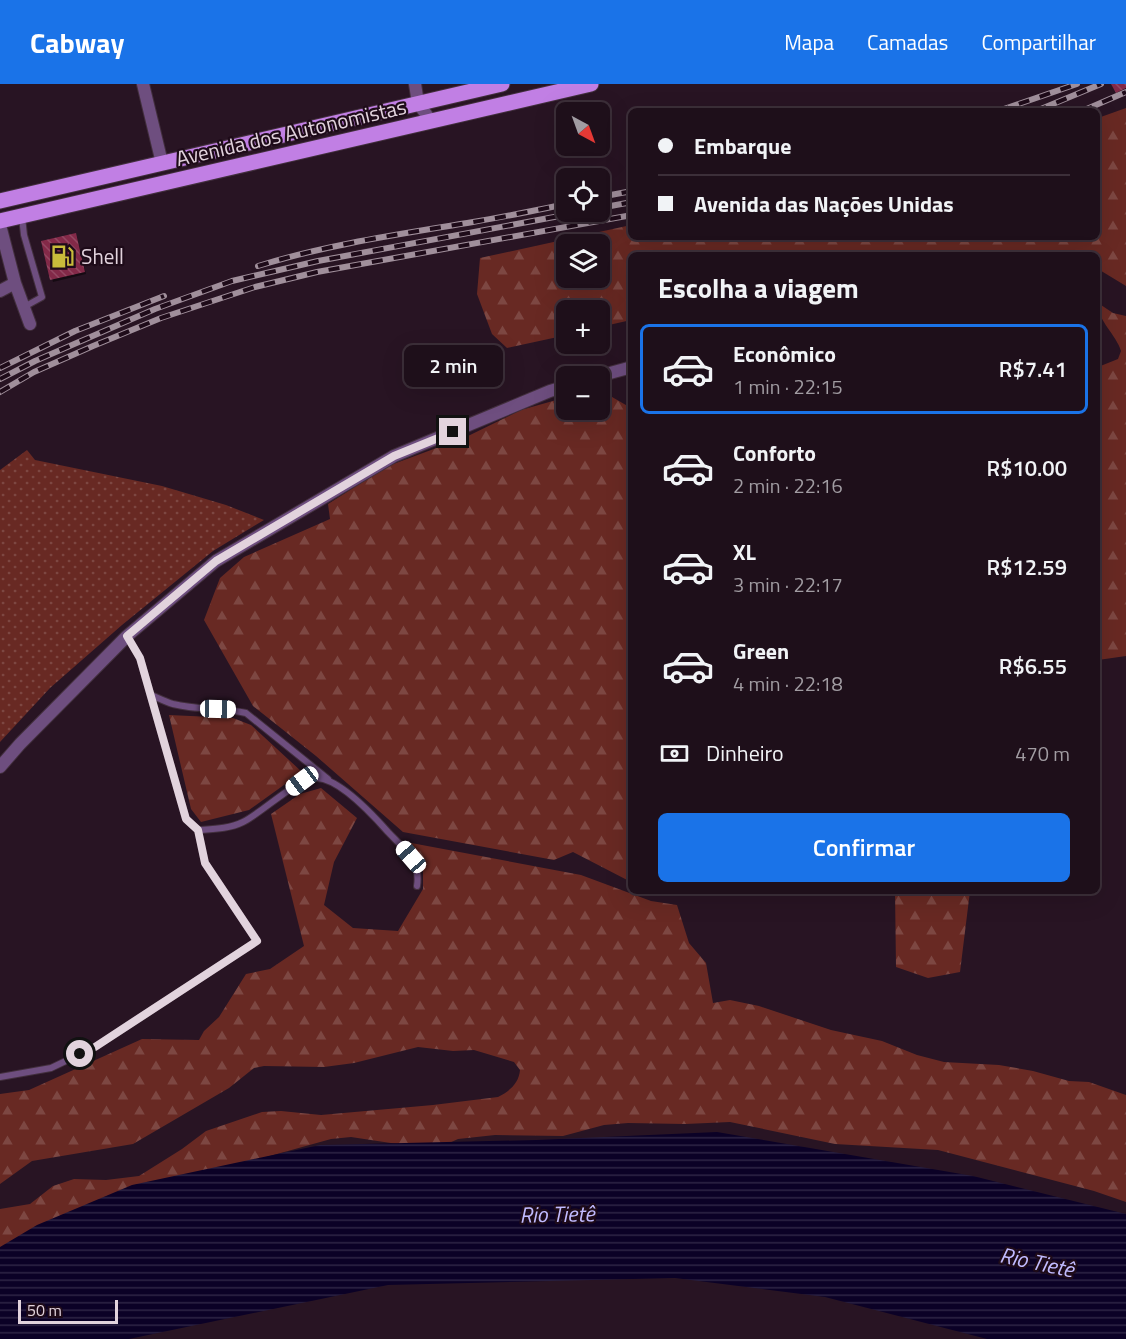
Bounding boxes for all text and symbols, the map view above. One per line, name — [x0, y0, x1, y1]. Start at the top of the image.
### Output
text: Cabway — [30, 21, 124, 64]
text: Mapa — [784, 26, 834, 58]
text: Camadas — [867, 26, 948, 58]
text: Compartilhar — [981, 26, 1096, 58]
street label: Avenida dos Autonomistas — [173, 90, 409, 174]
north arrow — [556, 102, 610, 156]
map controls — [556, 102, 610, 420]
text: Embarque — [694, 129, 791, 163]
button: locate — [556, 168, 610, 222]
text: Avenida das Nações Unidas — [694, 187, 954, 221]
button: layers — [556, 234, 610, 288]
place label: Shell — [81, 240, 124, 272]
fuel station icon: Shell — [50, 243, 76, 269]
text: Escolha a viagem — [658, 267, 859, 308]
button: + — [556, 300, 610, 354]
text: Econômico — [733, 337, 836, 371]
icon: car — [661, 342, 715, 396]
callout: 2 min — [404, 345, 502, 387]
text: 2 min — [429, 350, 478, 381]
text: R$7.41 — [999, 352, 1067, 386]
button: − — [556, 366, 610, 420]
text: 1 min · 22:15 — [733, 371, 843, 402]
route end — [439, 418, 466, 445]
text: Conforto — [733, 436, 816, 470]
icon: car — [661, 441, 715, 495]
text: R$10.00 — [987, 451, 1067, 485]
text: 2 min · 22:16 — [733, 470, 843, 501]
text: XL — [733, 535, 756, 569]
icon: car — [661, 540, 715, 594]
text: R$12.59 — [987, 550, 1067, 584]
text: 3 min · 22:17 — [733, 569, 843, 600]
text: Green — [733, 634, 789, 668]
icon: car — [661, 639, 715, 693]
text: R$6.55 — [999, 649, 1067, 683]
text: 4 min · 22:18 — [733, 668, 843, 699]
car — [200, 700, 236, 718]
text: Dinheiro — [706, 736, 784, 770]
icon: cash — [658, 737, 691, 770]
text: 470 m — [1015, 738, 1070, 769]
car — [282, 763, 322, 799]
button: Confirmar — [658, 813, 1070, 882]
car — [392, 838, 430, 876]
route start — [66, 1040, 93, 1067]
water label: Rio Tietê — [519, 1196, 597, 1232]
water label: Rio Tietê — [997, 1238, 1079, 1287]
scale bar — [18, 1297, 118, 1324]
text: 50 m — [27, 1298, 62, 1322]

